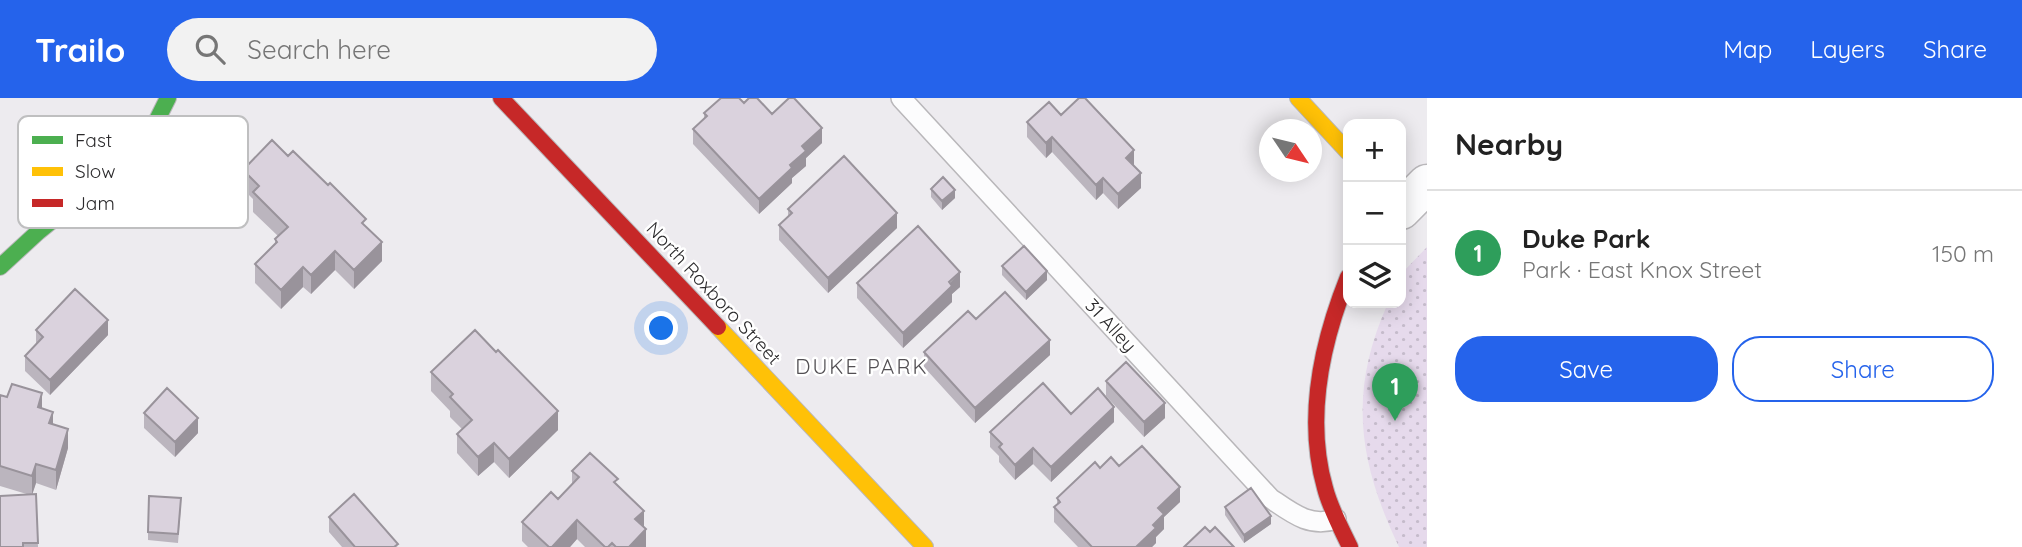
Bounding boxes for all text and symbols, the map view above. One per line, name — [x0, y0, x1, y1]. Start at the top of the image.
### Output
search box — [167, 18, 657, 81]
text: Trailo — [35, 29, 125, 70]
icon: search — [191, 30, 229, 68]
text: Search here — [247, 33, 391, 66]
text: Map — [1723, 34, 1772, 64]
text: Layers — [1810, 34, 1885, 64]
text: Share — [1923, 34, 1987, 64]
legend — [18, 116, 248, 228]
north arrow — [1259, 119, 1322, 182]
map controls — [1343, 119, 1406, 308]
button: + — [1343, 119, 1406, 182]
text: Nearby — [1455, 125, 1563, 163]
text: Fast — [75, 128, 112, 152]
text: Slow — [75, 159, 116, 183]
button: − — [1343, 182, 1406, 245]
text: Jam — [75, 191, 115, 215]
street label: North Roxboro Street — [642, 217, 786, 369]
text: Duke Park — [1522, 222, 1651, 255]
text: 1 — [1474, 239, 1482, 268]
text: 150 m — [1932, 239, 1994, 268]
button: layers — [1343, 245, 1406, 308]
text: Park · East Knox Street — [1522, 255, 1762, 284]
street label: 31 Alley — [1080, 293, 1142, 357]
your location — [644, 311, 678, 345]
button: Save — [1455, 336, 1718, 402]
button: Share — [1732, 336, 1994, 402]
district label: DUKE PARK — [795, 353, 929, 379]
pin: 1 — [1372, 363, 1418, 421]

